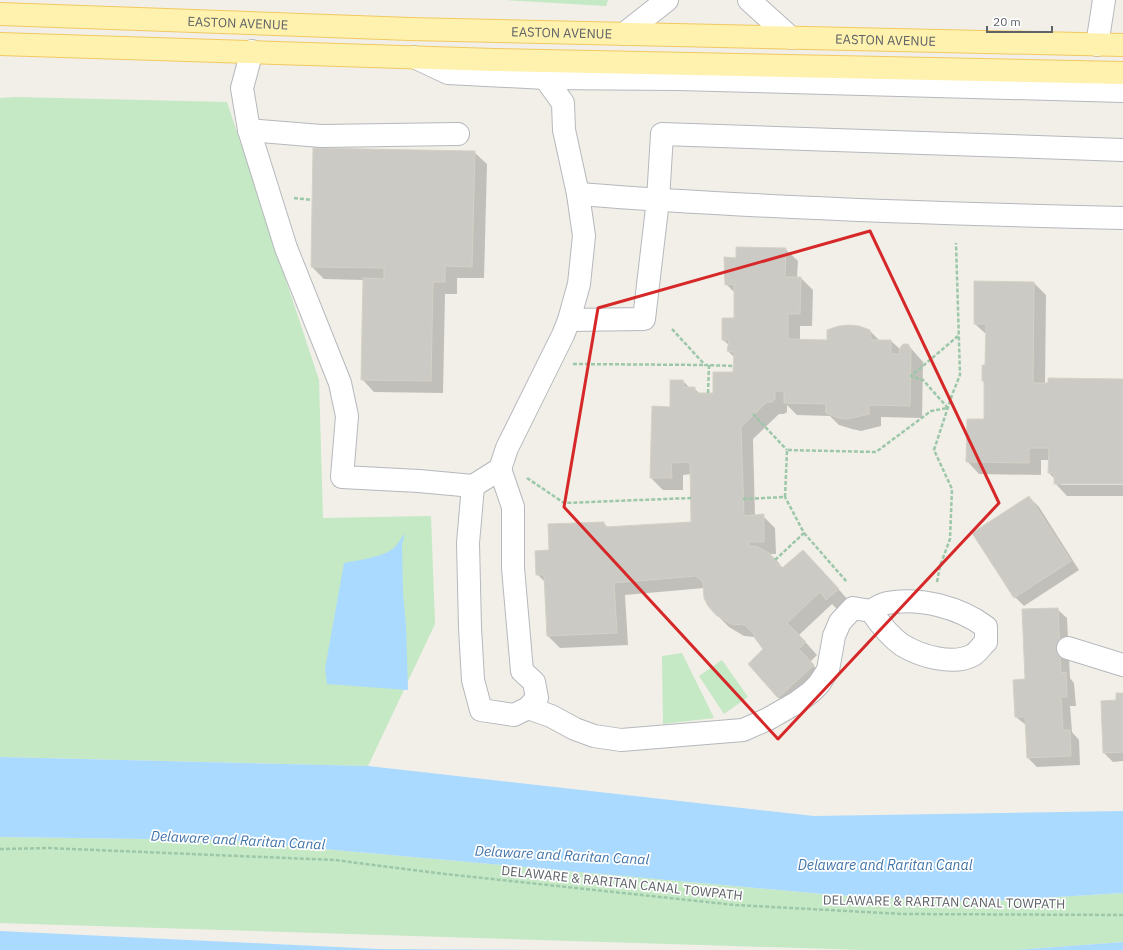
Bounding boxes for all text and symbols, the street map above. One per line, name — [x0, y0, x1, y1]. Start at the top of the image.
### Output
scale bar — [987, 8, 1052, 34]
street label: EASTON AVENUE — [187, 12, 289, 33]
text: 20 m — [993, 14, 1021, 29]
street label: EASTON AVENUE — [511, 23, 612, 42]
street label: EASTON AVENUE — [835, 30, 936, 49]
water label: Delaware and Raritan Canal — [150, 826, 326, 854]
water label: Delaware and Raritan Canal — [474, 841, 650, 869]
water label: Delaware and Raritan Canal — [798, 856, 973, 874]
street label: DELAWARE & RARITAN CANAL TOWPATH — [501, 862, 743, 904]
street label: DELAWARE & RARITAN CANAL TOWPATH — [823, 891, 1065, 913]

